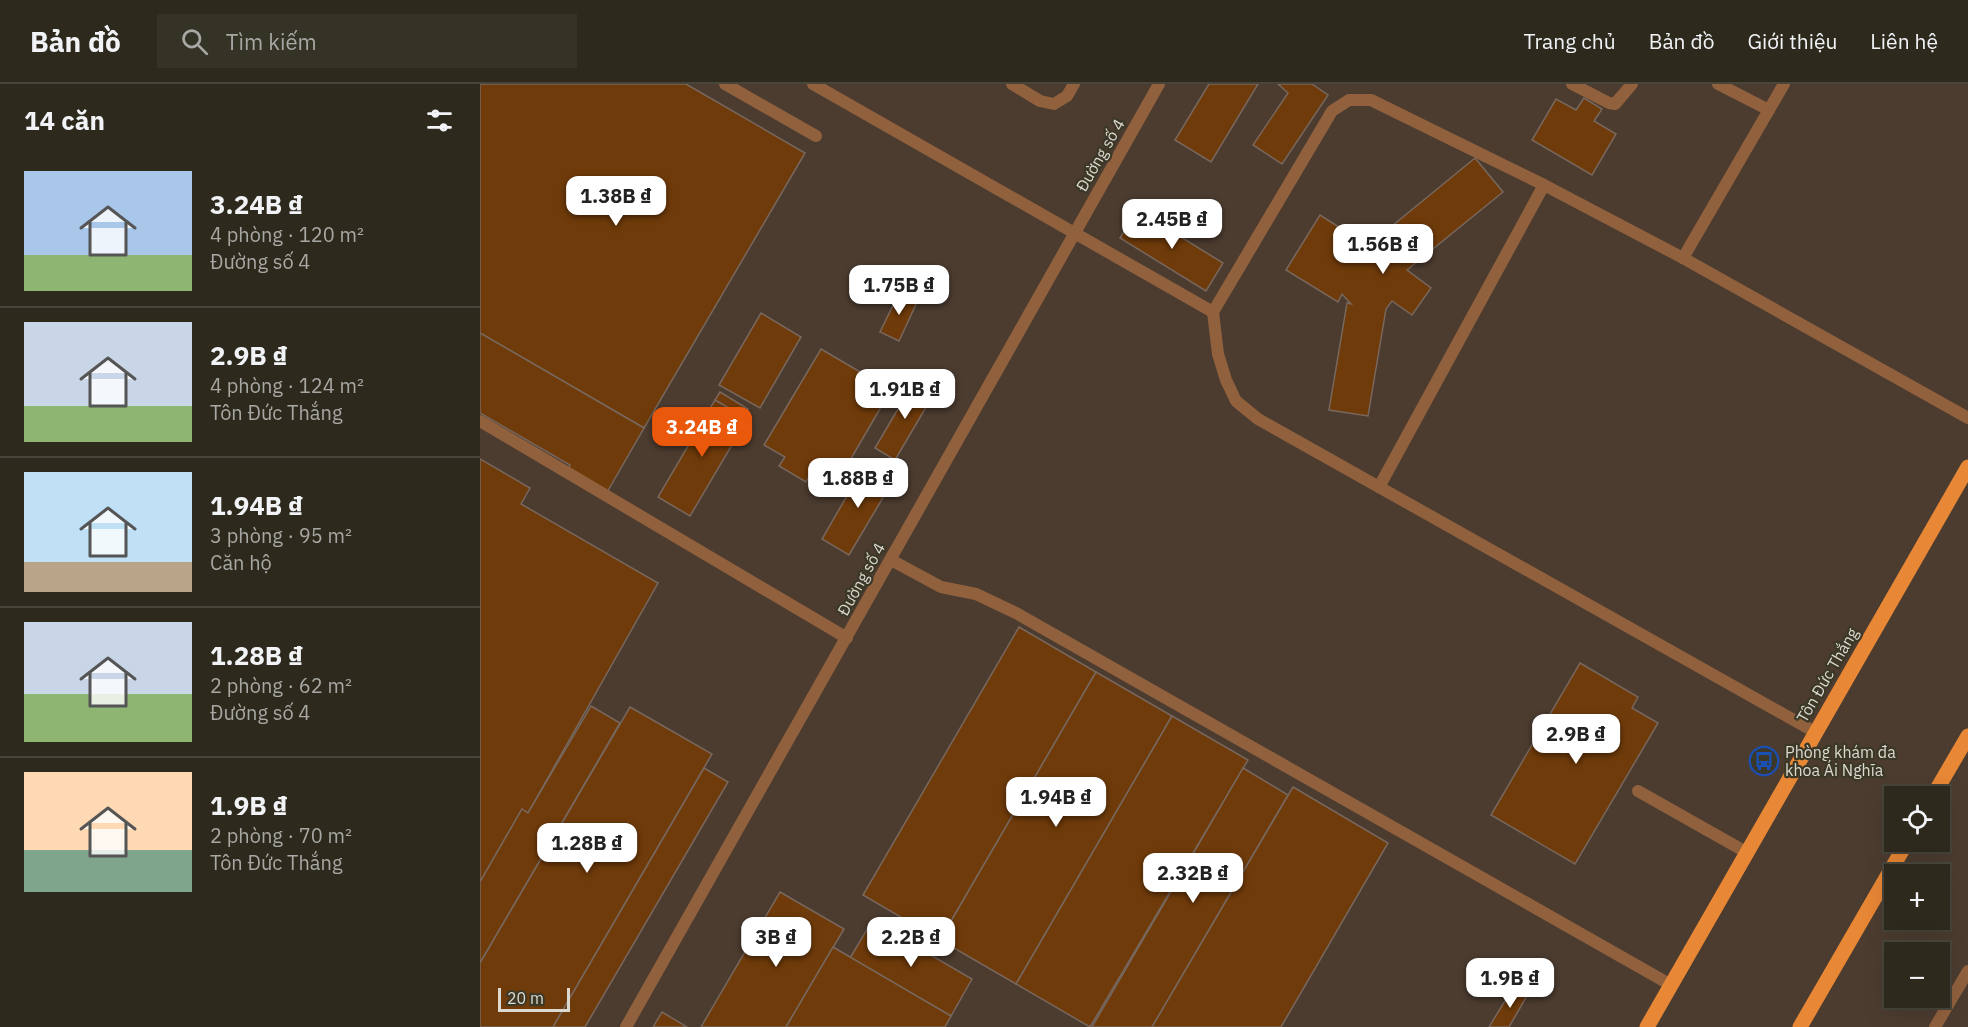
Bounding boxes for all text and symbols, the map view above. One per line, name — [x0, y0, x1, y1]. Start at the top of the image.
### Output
search box — [157, 14, 577, 68]
text: Bản đồ — [30, 23, 121, 60]
icon: search — [178, 25, 211, 58]
text: Tìm kiếm — [226, 27, 317, 56]
text: Trang chủ — [1523, 27, 1616, 55]
text: Bản đồ — [1649, 27, 1715, 55]
text: Giới thiệu — [1748, 27, 1837, 55]
text: Liên hệ — [1870, 27, 1938, 55]
text: 14 căn — [24, 103, 105, 137]
icon: filters — [423, 104, 456, 137]
street label: Đường số 4 — [1071, 115, 1129, 195]
pin: 1.38B ₫ — [561, 176, 671, 227]
text: 1.38B ₫ — [580, 182, 652, 209]
text: 3.24B ₫ — [210, 187, 303, 221]
icon: home — [72, 195, 144, 267]
pin: 2.45B ₫ — [1117, 199, 1227, 250]
text: 2.45B ₫ — [1136, 205, 1208, 232]
text: 4 phòng · 120 m² — [210, 221, 364, 248]
pin: 1.56B ₫ — [1328, 224, 1438, 275]
text: 1.56B ₫ — [1347, 230, 1419, 257]
text: Đường số 4 — [210, 248, 310, 275]
pin: 1.75B ₫ — [844, 265, 954, 316]
text: 1.75B ₫ — [863, 271, 935, 298]
text: 2.9B ₫ — [210, 338, 288, 372]
icon: home — [72, 346, 144, 418]
pin: 1.91B ₫ — [850, 369, 960, 420]
text: 4 phòng · 124 m² — [210, 372, 364, 399]
text: 1.91B ₫ — [869, 375, 941, 402]
text: Tôn Đức Thắng — [210, 399, 342, 426]
pin: 3.24B ₫ — [647, 407, 757, 458]
text: 3.24B ₫ — [666, 413, 738, 440]
pin: 1.88B ₫ — [803, 458, 913, 509]
text: 1.88B ₫ — [822, 464, 894, 491]
text: 1.94B ₫ — [210, 488, 303, 522]
icon: home — [72, 496, 144, 568]
text: 3 phòng · 95 m² — [210, 522, 352, 549]
street label: Đường số 4 — [833, 539, 889, 619]
text: Căn hộ — [210, 549, 272, 576]
street label: Tôn Đức Thắng — [1792, 624, 1862, 726]
text: 1.28B ₫ — [210, 638, 303, 672]
icon: home — [72, 646, 144, 718]
text: 2 phòng · 62 m² — [210, 672, 352, 699]
text: Đường số 4 — [210, 699, 310, 726]
pin: 2.9B ₫ — [1527, 714, 1625, 765]
text: 2.9B ₫ — [1546, 720, 1606, 747]
place label: Phòng khám đa khoa Ái Nghĩa — [1785, 742, 1896, 780]
bus stop icon: Phòng khám đa khoa Ái Nghĩa — [1748, 745, 1780, 777]
pin: 1.94B ₫ — [1001, 777, 1111, 828]
text: 1.94B ₫ — [1020, 783, 1092, 810]
map controls — [1884, 786, 1950, 1008]
button: locate — [1884, 786, 1950, 852]
text: 1.9B ₫ — [210, 788, 288, 822]
icon: home — [72, 796, 144, 868]
text: 2 phòng · 70 m² — [210, 822, 352, 849]
pin: 1.28B ₫ — [532, 823, 642, 874]
text: 1.28B ₫ — [551, 829, 623, 856]
text: Tôn Đức Thắng — [210, 849, 342, 876]
pin: 2.32B ₫ — [1138, 853, 1248, 904]
text: 2.32B ₫ — [1157, 859, 1229, 886]
button: + — [1884, 864, 1950, 930]
pin: 3B ₫ — [740, 917, 812, 968]
pin: 2.2B ₫ — [862, 917, 960, 968]
text: 3B ₫ — [755, 923, 797, 950]
text: 2.2B ₫ — [881, 923, 941, 950]
button: − — [1884, 942, 1950, 1008]
pin: 1.9B ₫ — [1461, 958, 1559, 1009]
text: 1.9B ₫ — [1480, 964, 1540, 991]
scale bar — [498, 985, 570, 1012]
text: 20 m — [507, 988, 544, 1008]

